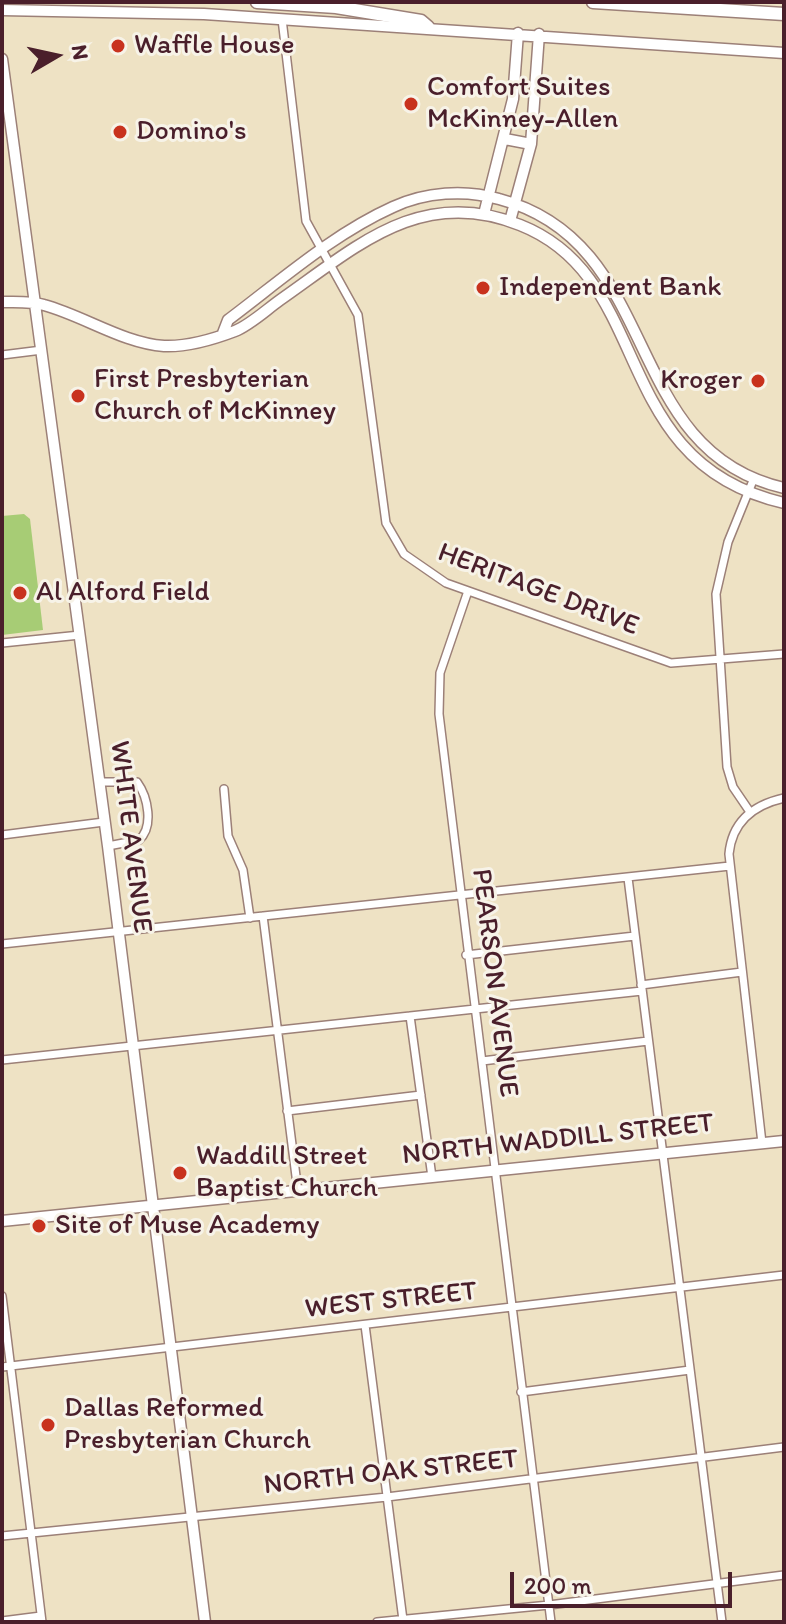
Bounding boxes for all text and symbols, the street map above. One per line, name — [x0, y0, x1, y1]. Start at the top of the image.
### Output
north arrow — [16, 16, 96, 96]
place label: Waffle House — [134, 29, 294, 63]
marker: Waffle House — [109, 37, 127, 55]
text: N — [66, 43, 95, 62]
place label: Comfort Suites McKinney-Allen — [427, 71, 618, 137]
marker: Comfort Suites McKinney-Allen — [402, 95, 420, 113]
place label: Domino's — [136, 115, 247, 149]
marker: Domino's — [111, 123, 129, 141]
place label: Independent Bank — [499, 271, 721, 305]
marker: Independent Bank — [474, 279, 492, 297]
place label: First Presbyterian Church of McKinney — [94, 363, 336, 429]
place label: Kroger — [660, 364, 742, 398]
marker: Kroger — [749, 372, 767, 390]
marker: First Presbyterian Church of McKinney — [69, 387, 87, 405]
street label: HERITAGE DRIVE — [433, 536, 643, 644]
place label: Al Alford Field — [36, 576, 209, 610]
marker: Al Alford Field — [11, 584, 29, 602]
street label: WHITE AVENUE — [102, 739, 158, 935]
street label: PEARSON AVENUE — [463, 867, 525, 1099]
street label: NORTH WADDILL STREET — [401, 1107, 715, 1173]
place label: Waddill Street Baptist Church — [196, 1140, 378, 1206]
marker: Waddill Street Baptist Church — [171, 1164, 189, 1182]
place label: Site of Muse Academy — [55, 1209, 319, 1243]
marker: Site of Muse Academy — [30, 1217, 48, 1235]
street label: WEST STREET — [303, 1275, 479, 1327]
place label: Dallas Reformed Presbyterian Church — [64, 1392, 311, 1458]
marker: Dallas Reformed Presbyterian Church — [39, 1416, 57, 1434]
street label: NORTH OAK STREET — [262, 1443, 520, 1503]
scale bar — [514, 1556, 736, 1606]
text: 200 m — [524, 1571, 592, 1600]

